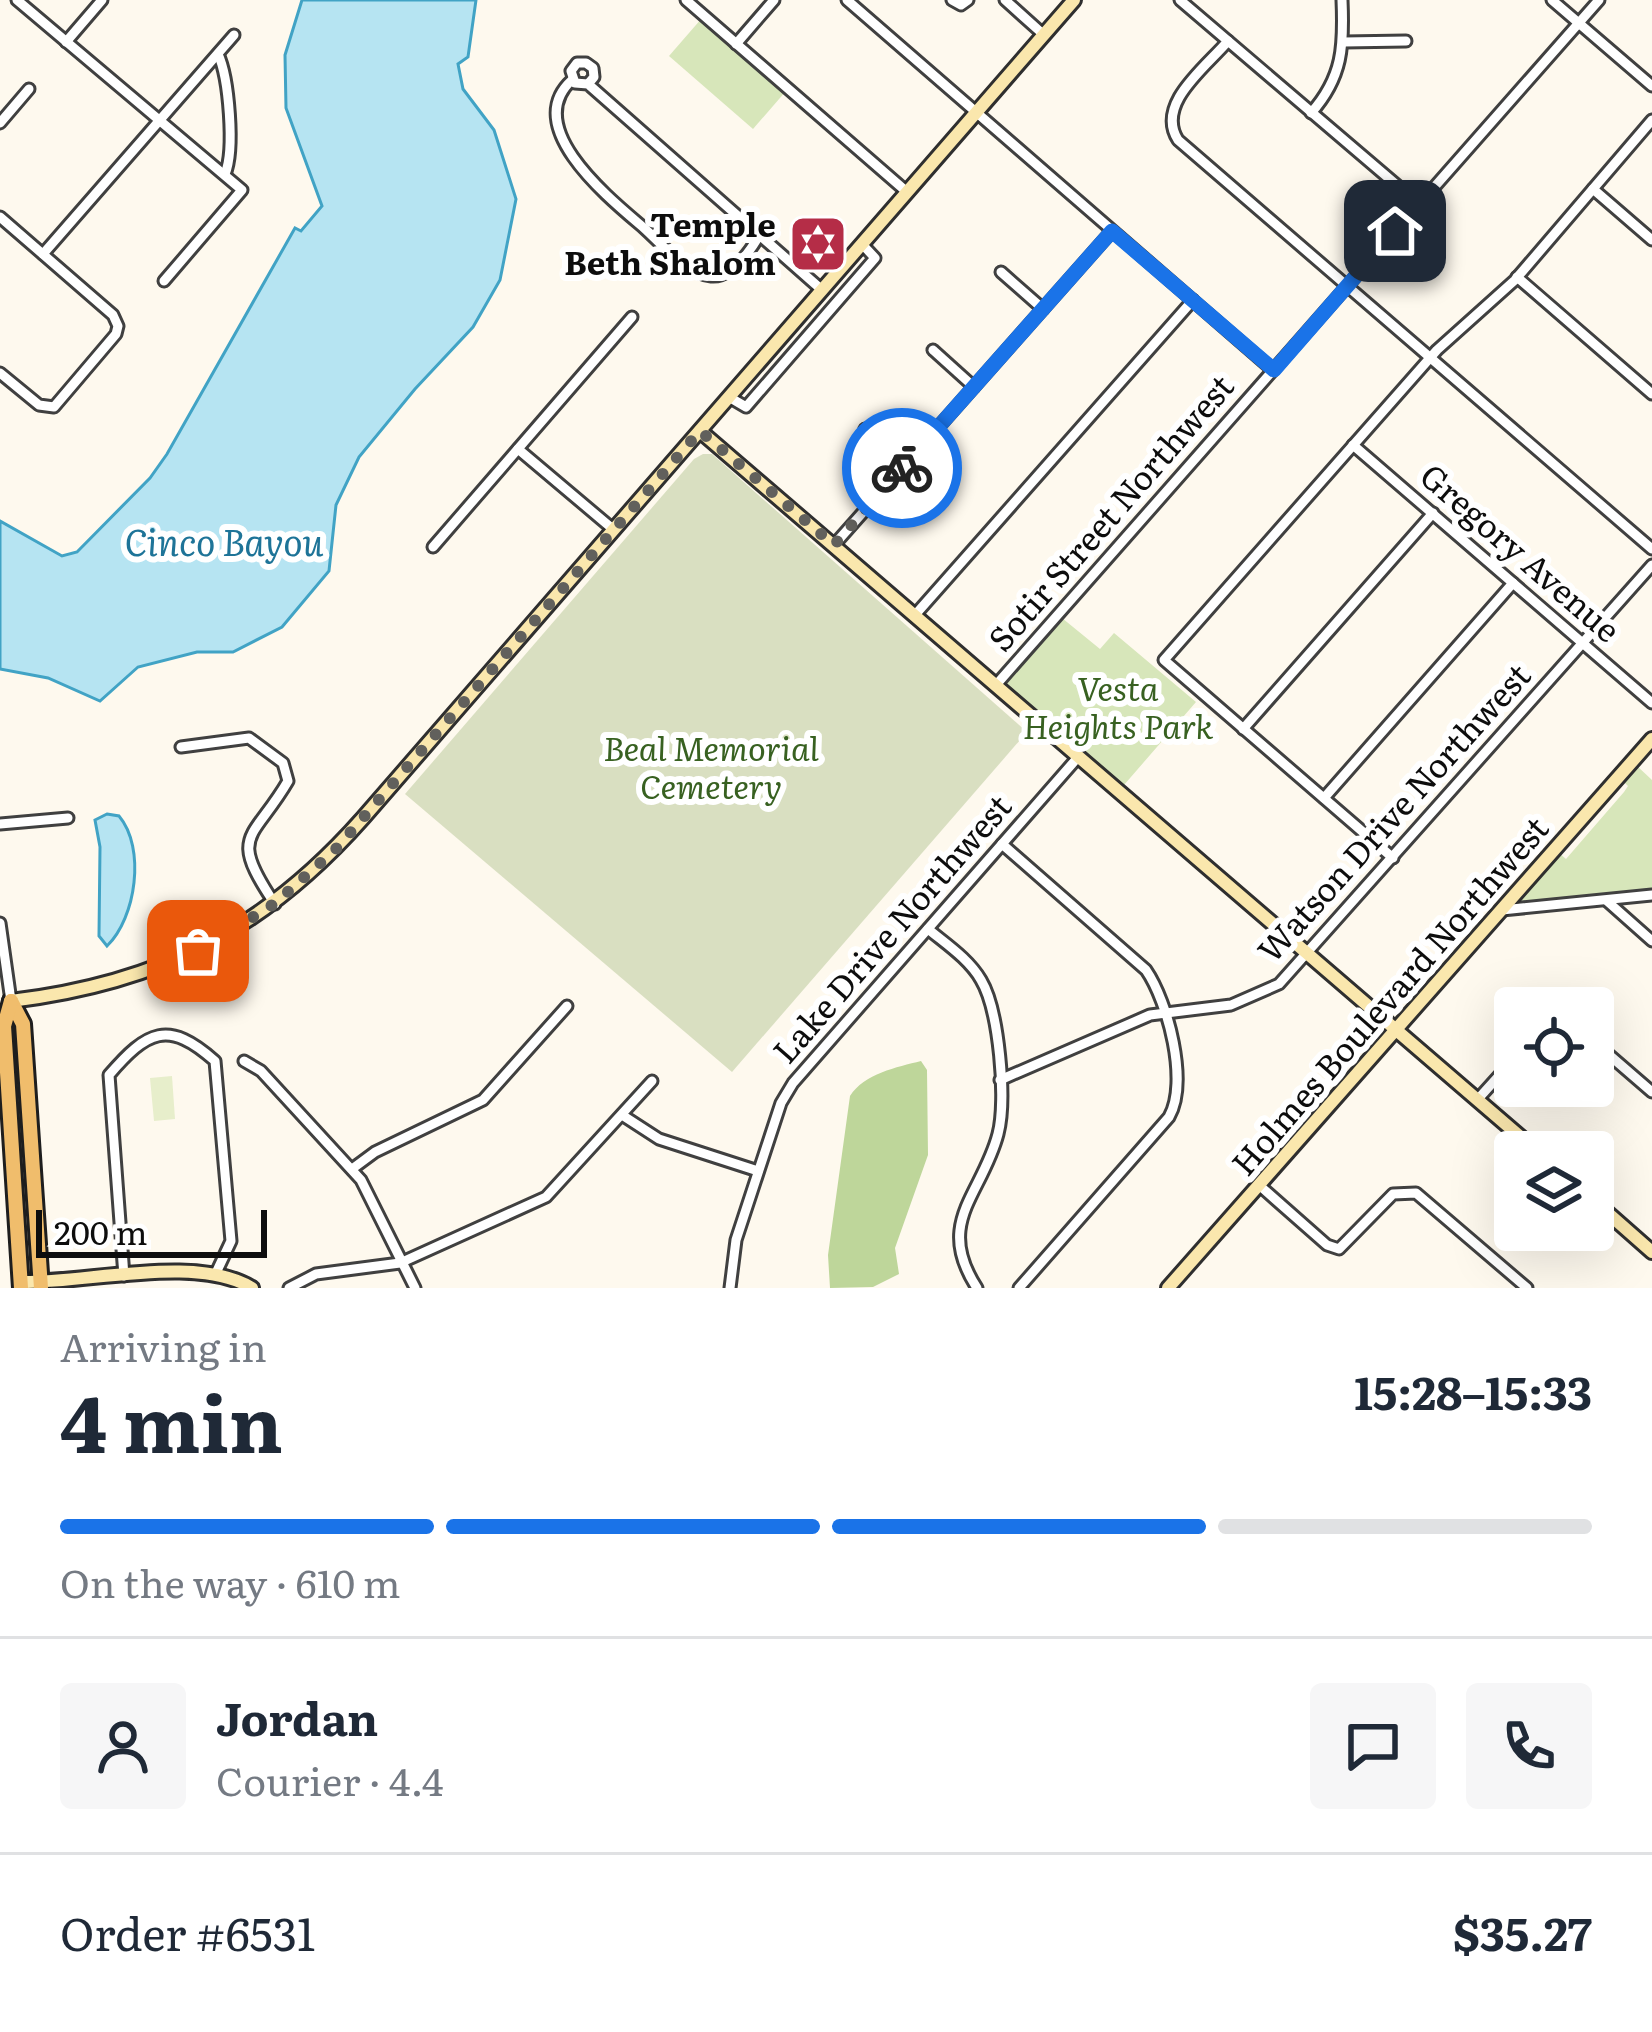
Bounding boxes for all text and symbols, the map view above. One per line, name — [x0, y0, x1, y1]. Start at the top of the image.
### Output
pin — [1344, 180, 1446, 282]
place label: Temple Beth Shalom — [564, 198, 776, 285]
icon: home — [1362, 198, 1428, 264]
synagogue icon: Temple Beth Shalom — [787, 213, 849, 275]
street label: Sotir Street Northwest — [975, 362, 1244, 661]
courier — [842, 408, 962, 528]
icon: bike — [869, 435, 935, 501]
street label: Gregory Avenue — [1411, 450, 1632, 652]
water label: Cinco Bayou — [124, 514, 324, 567]
street label: Watson Drive Northwest — [1244, 650, 1540, 972]
park label: Vesta Heights Park — [1023, 662, 1213, 749]
park label: Beal Memorial Cemetery — [603, 722, 819, 809]
street label: Lake Drive Northwest — [759, 782, 1021, 1073]
street label: Holmes Boulevard Northwest — [1218, 804, 1559, 1185]
pin — [147, 900, 249, 1002]
icon: bag — [165, 918, 231, 984]
map controls — [1494, 987, 1614, 1251]
button: locate — [1494, 987, 1614, 1107]
button: layers — [1494, 1131, 1614, 1251]
scale bar — [36, 1204, 267, 1257]
text: 200 m — [54, 1206, 148, 1255]
text: Arriving in — [60, 1316, 267, 1374]
text: 15:28–15:33 — [1354, 1357, 1592, 1424]
text: 4 min — [60, 1361, 283, 1477]
text: On the way · 610 m — [60, 1552, 401, 1610]
button: person — [60, 1683, 186, 1809]
text: Jordan — [216, 1683, 378, 1750]
button: chat — [1310, 1683, 1436, 1809]
button: phone — [1466, 1683, 1592, 1809]
text: Courier · 4.4 — [216, 1750, 443, 1808]
text: Order #6531 — [60, 1898, 315, 1965]
text: $35.27 — [1453, 1898, 1592, 1965]

